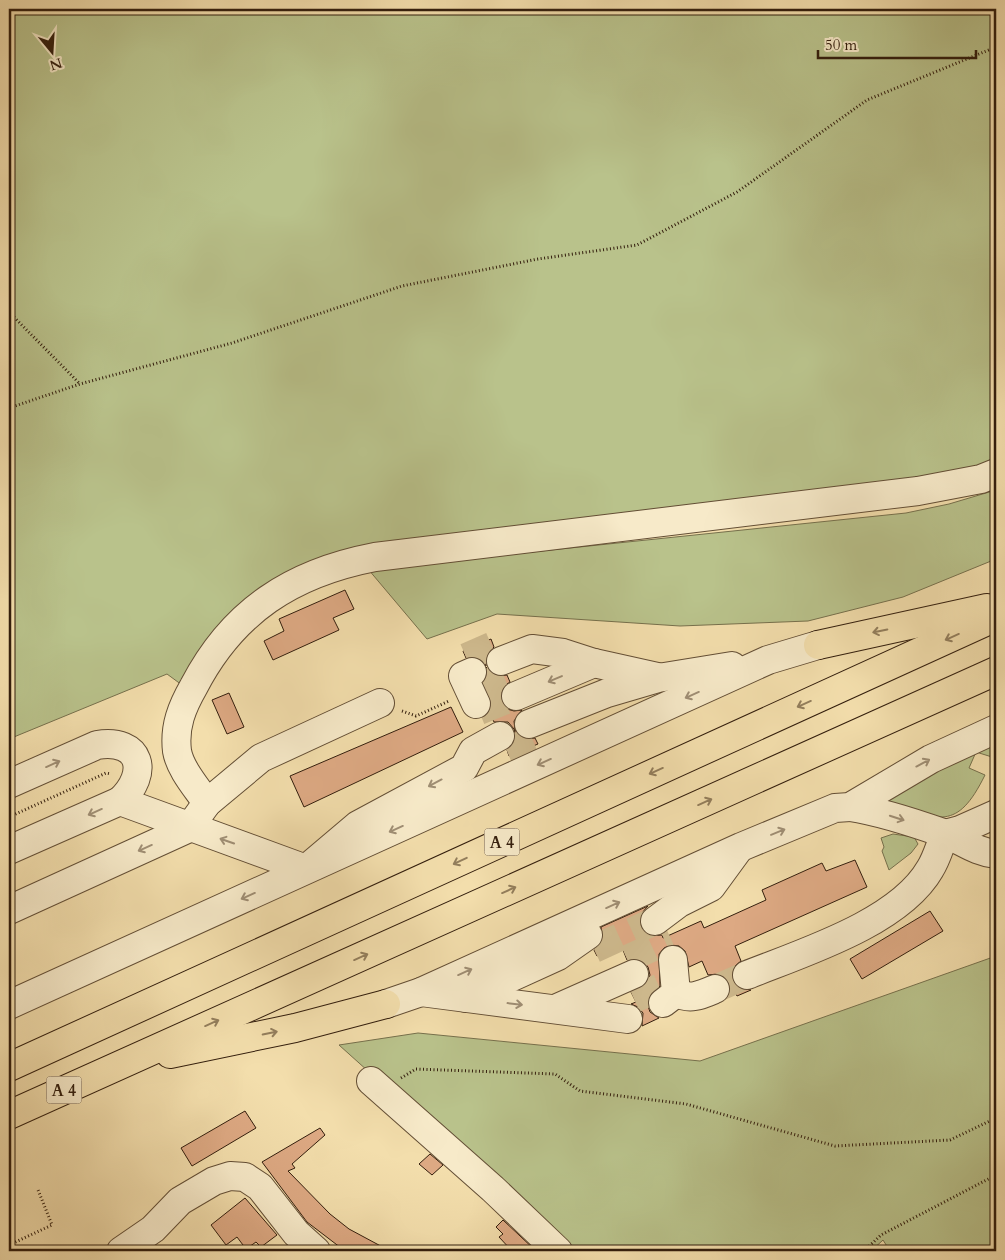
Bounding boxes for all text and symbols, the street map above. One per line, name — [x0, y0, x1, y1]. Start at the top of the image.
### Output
north arrow — [28, 28, 78, 78]
scale bar — [818, 28, 975, 60]
text: 50 m — [825, 35, 857, 55]
text: N — [47, 53, 65, 75]
one-way arrow — [873, 627, 889, 637]
one-way arrow — [945, 632, 960, 642]
one-way arrow — [548, 675, 563, 685]
one-way arrow — [685, 690, 700, 700]
one-way arrow — [797, 700, 812, 709]
one-way arrow — [537, 757, 552, 767]
one-way arrow — [915, 758, 930, 767]
one-way arrow — [45, 759, 60, 769]
one-way arrow — [649, 767, 664, 777]
one-way arrow — [428, 779, 443, 789]
one-way arrow — [697, 797, 712, 807]
one-way arrow — [88, 808, 103, 817]
one-way arrow — [889, 813, 905, 823]
one-way arrow — [389, 824, 404, 834]
one-way arrow — [770, 827, 785, 836]
road number: A 4 — [484, 829, 520, 856]
one-way arrow — [219, 836, 235, 846]
one-way arrow — [138, 844, 153, 854]
one-way arrow — [453, 856, 468, 866]
one-way arrow — [501, 885, 516, 895]
one-way arrow — [241, 891, 256, 901]
one-way arrow — [605, 899, 620, 909]
one-way arrow — [353, 951, 368, 961]
one-way arrow — [457, 966, 472, 976]
one-way arrow — [506, 999, 522, 1009]
one-way arrow — [204, 1018, 219, 1028]
one-way arrow — [262, 1028, 278, 1038]
road number: A 4 — [46, 1076, 82, 1104]

